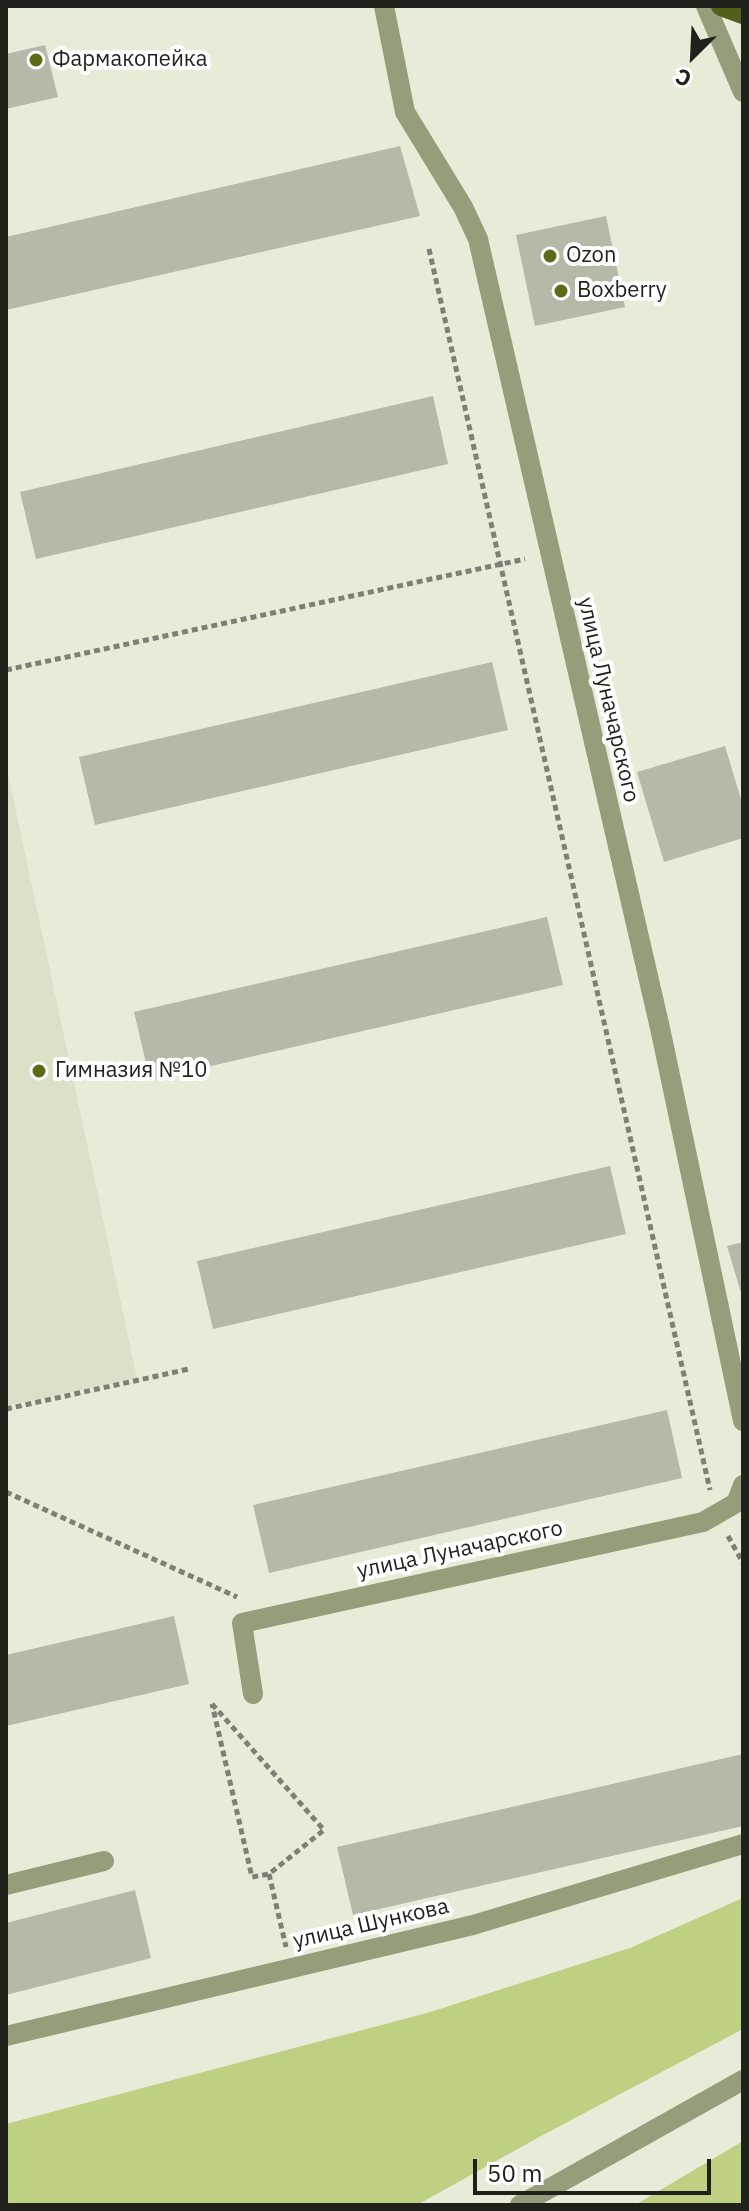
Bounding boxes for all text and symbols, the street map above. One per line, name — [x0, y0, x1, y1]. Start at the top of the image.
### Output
north arrow — [653, 16, 733, 96]
place label: Фармакопейка — [52, 47, 207, 73]
marker: Фармакопейка — [27, 51, 45, 69]
text: С — [671, 62, 695, 95]
place label: Ozon — [566, 243, 616, 269]
marker: Ozon — [541, 247, 559, 265]
place label: Boxberry — [577, 278, 667, 304]
marker: Boxberry — [552, 282, 570, 300]
street label: улица Луначарского — [572, 595, 644, 805]
place label: Гимназия №10 — [55, 1058, 208, 1084]
marker: Гимназия №10 — [30, 1062, 48, 1080]
street label: улица Луначарского — [355, 1515, 565, 1585]
street label: улица Шункова — [291, 1893, 451, 1955]
scale bar — [477, 2143, 715, 2193]
text: 50 m — [487, 2157, 542, 2189]

